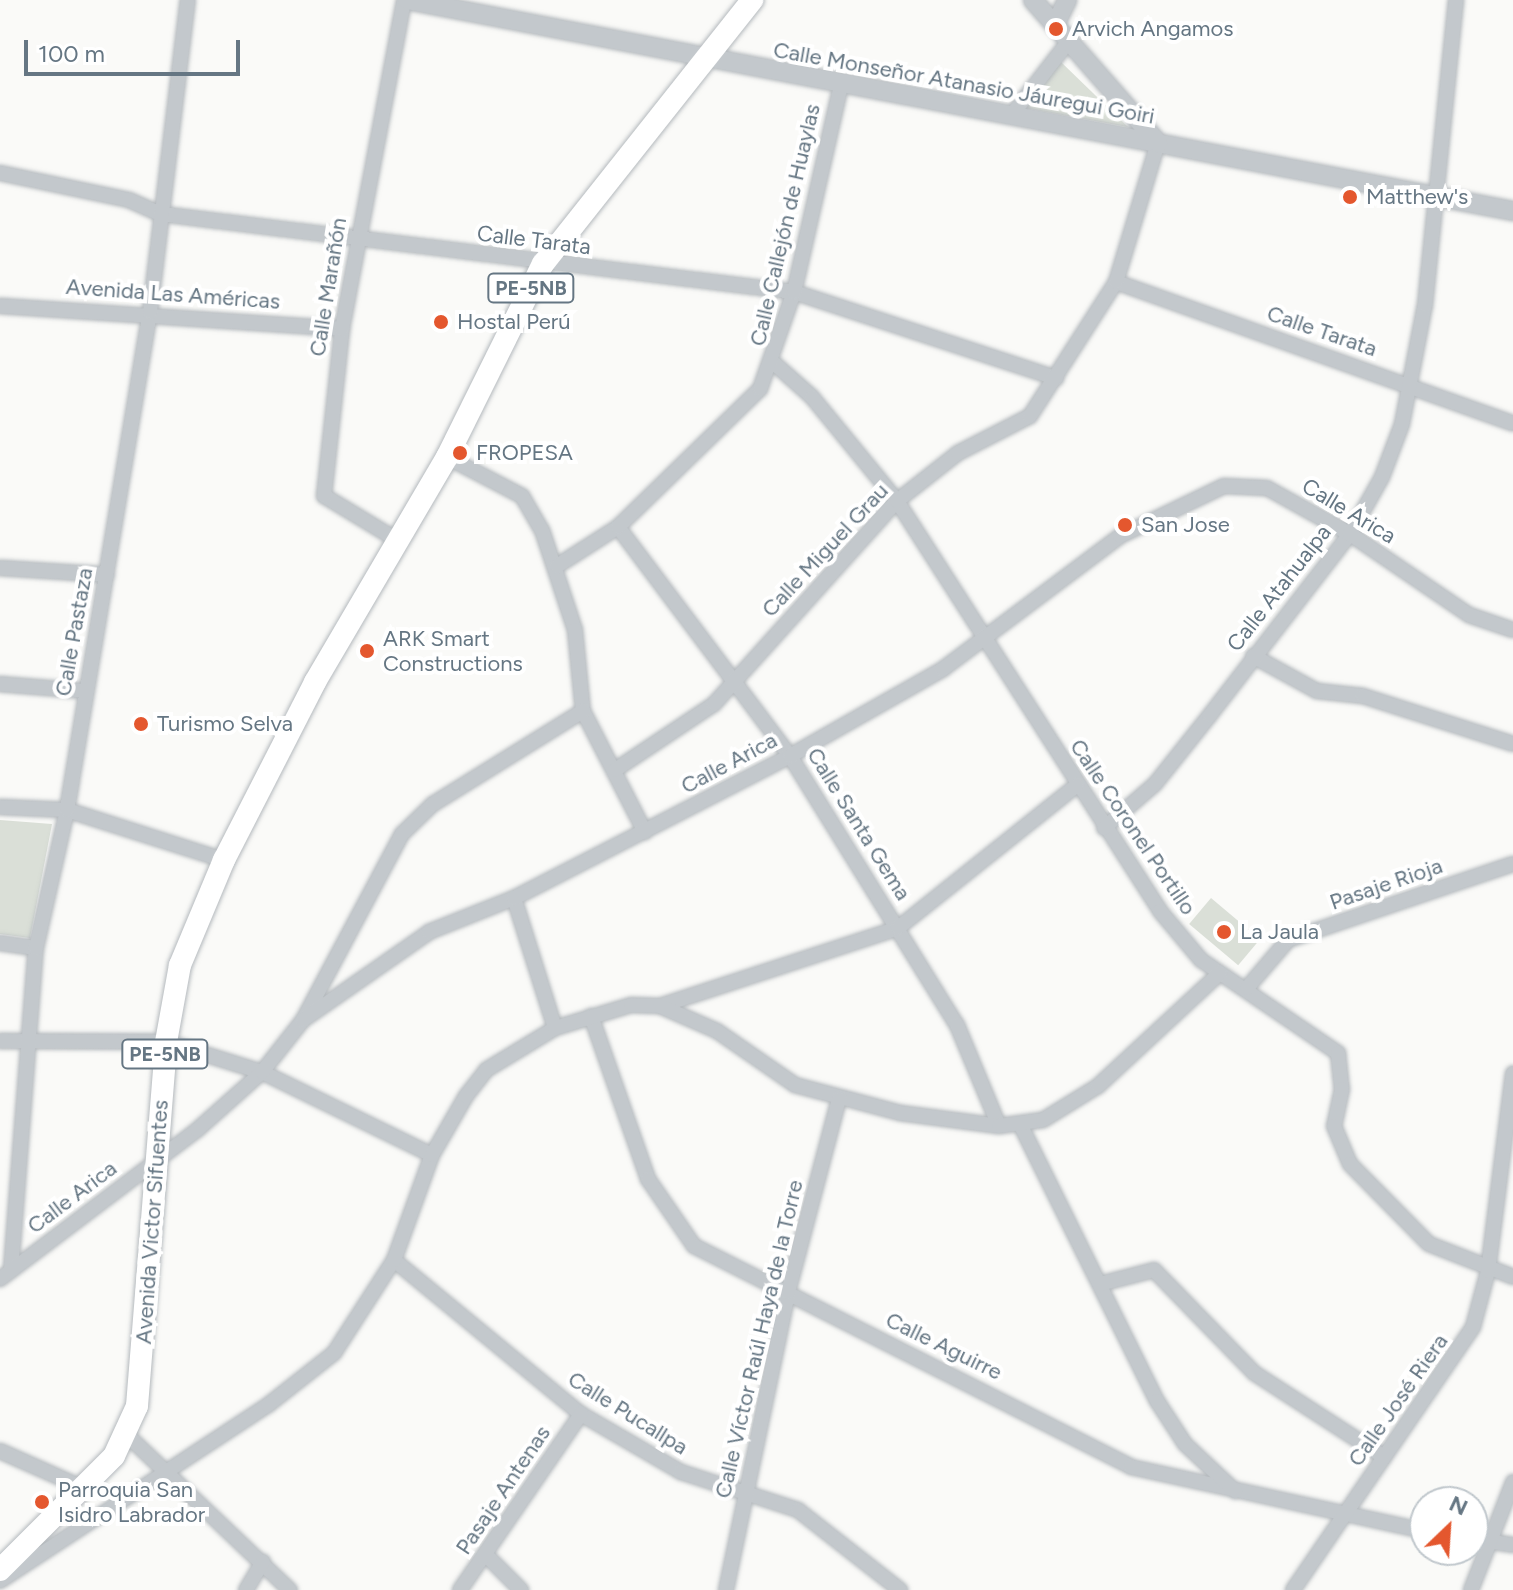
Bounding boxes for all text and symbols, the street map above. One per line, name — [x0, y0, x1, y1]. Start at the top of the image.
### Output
place label: Arvich Angamos — [1072, 16, 1234, 42]
marker: Arvich Angamos — [1047, 20, 1065, 38]
scale bar — [28, 24, 244, 74]
street label: Calle Monseñor Atanasio Jáuregui Goiri — [771, 36, 1157, 130]
text: 100 m — [38, 39, 105, 68]
street label: Calle Callejón de Huaylas — [744, 101, 826, 349]
place label: Matthew's — [1366, 184, 1468, 210]
marker: Matthew's — [1341, 188, 1359, 206]
street label: Calle Marañón — [304, 216, 352, 358]
street label: Calle Tarata — [476, 220, 592, 260]
road number: PE-5NB — [487, 272, 575, 304]
street label: Avenida Las Américas — [65, 273, 281, 315]
street label: Calle Tarata — [1264, 300, 1380, 362]
place label: Hostal Perú — [457, 309, 571, 335]
marker: Hostal Perú — [432, 313, 450, 331]
place label: FROPESA — [476, 440, 573, 466]
marker: FROPESA — [451, 444, 469, 462]
street label: Calle Arica — [1297, 473, 1401, 549]
street label: Calle Miguel Grau — [756, 478, 894, 622]
place label: San Jose — [1141, 512, 1230, 538]
marker: San Jose — [1116, 516, 1134, 534]
street label: Calle Atahualpa — [1221, 519, 1337, 657]
street label: Calle Pastaza — [50, 566, 98, 698]
place label: ARK Smart Constructions — [383, 625, 523, 676]
marker: ARK Smart Constructions — [358, 642, 376, 660]
place label: Turismo Selva — [157, 711, 293, 737]
marker: Turismo Selva — [132, 715, 150, 733]
street label: Calle Arica — [677, 727, 781, 799]
street label: Calle Coronel Portillo — [1064, 734, 1202, 920]
street label: Calle Santa Gema — [801, 743, 917, 905]
street label: Pasaje Rioja — [1326, 852, 1446, 916]
place label: La Jaula — [1240, 919, 1319, 945]
marker: La Jaula — [1215, 923, 1233, 941]
road number: PE-5NB — [121, 1038, 209, 1070]
street label: Avenida Victor Sifuentes — [130, 1099, 174, 1345]
street label: Calle Arica — [22, 1155, 122, 1239]
street label: Calle Víctor Raúl Haya de la Torre — [710, 1177, 808, 1501]
street label: Calle Aguirre — [882, 1306, 1006, 1386]
street label: Calle José Riera — [1343, 1329, 1453, 1471]
street label: Calle Pucallpa — [563, 1366, 693, 1460]
street label: Pasaje Antenas — [450, 1421, 556, 1559]
place label: Parroquia San Isidro Labrador — [58, 1476, 205, 1528]
north arrow — [1409, 1486, 1489, 1566]
text: N — [1445, 1490, 1472, 1521]
marker: Parroquia San Isidro Labrador — [33, 1493, 51, 1511]

